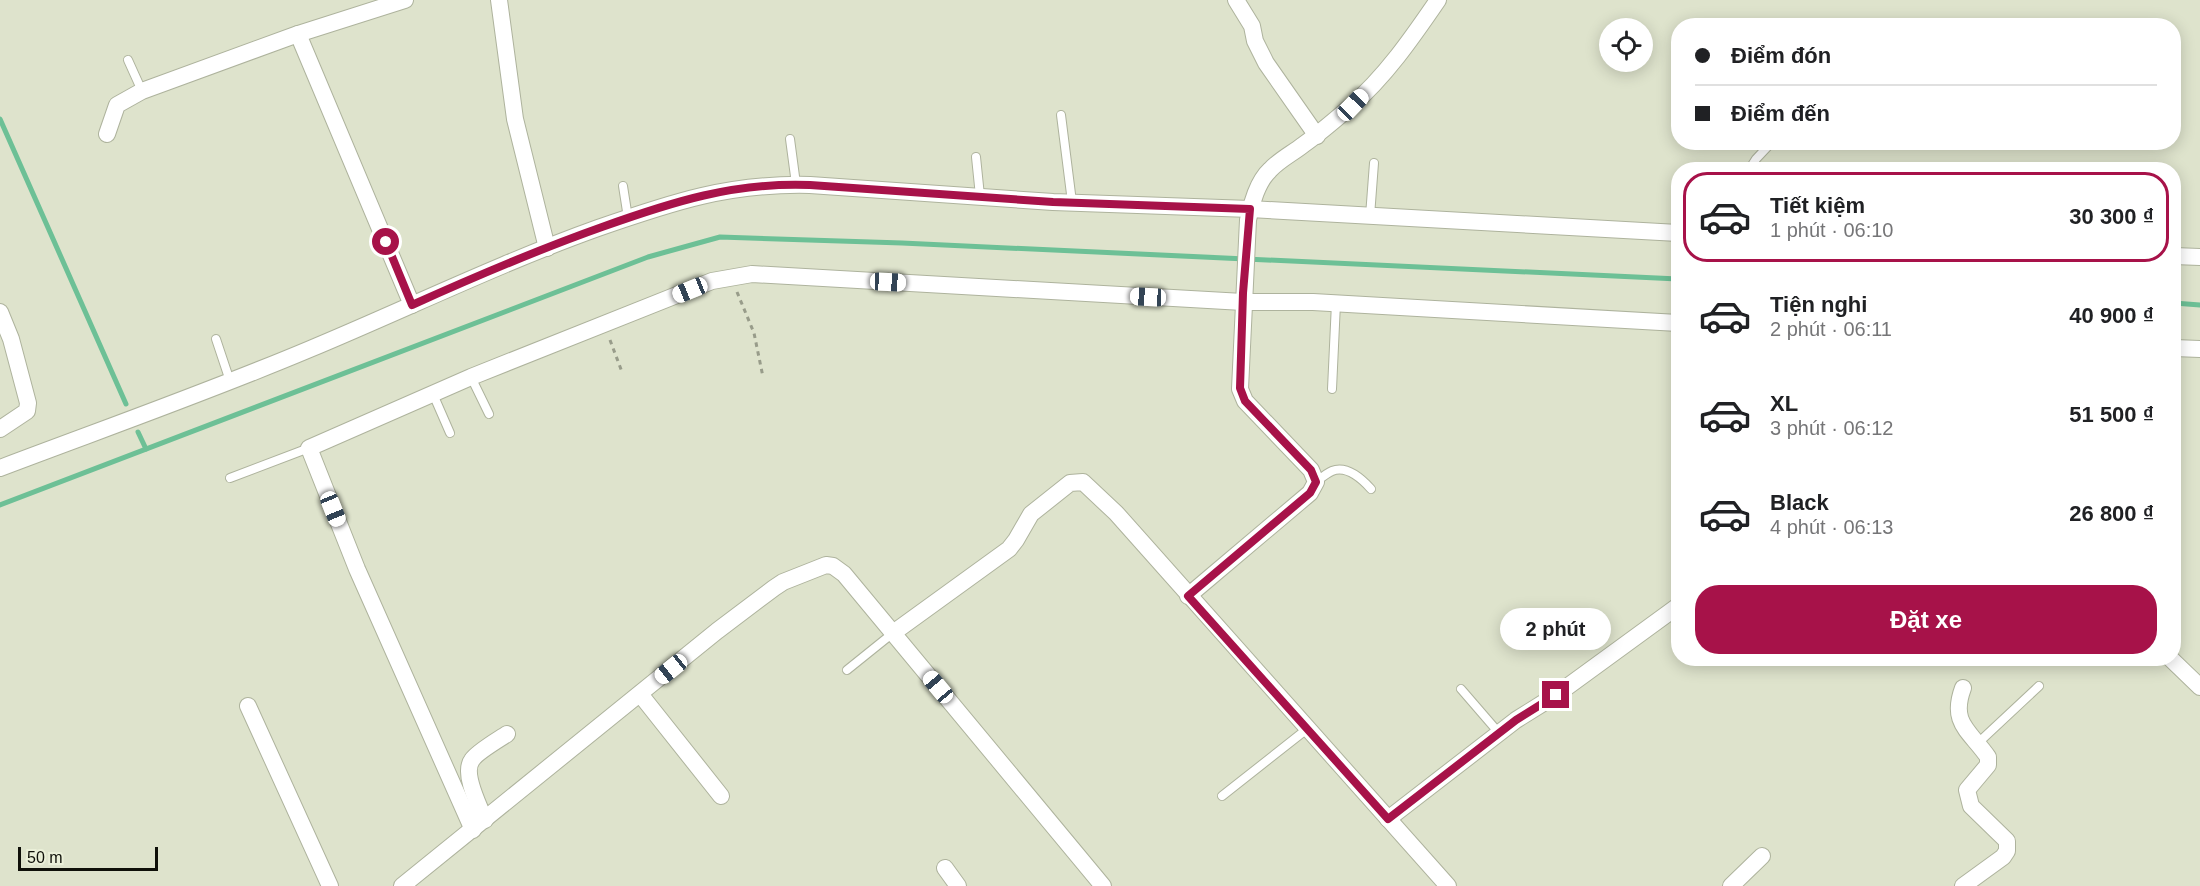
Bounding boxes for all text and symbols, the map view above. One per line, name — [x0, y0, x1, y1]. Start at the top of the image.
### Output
map controls — [1599, 18, 1653, 72]
button: locate — [1599, 18, 1653, 72]
text: Điểm đón — [1731, 43, 1831, 68]
car — [1334, 86, 1372, 124]
text: Điểm đến — [1731, 101, 1830, 126]
icon: car — [1698, 190, 1752, 244]
text: Tiết kiệm — [1770, 193, 1865, 218]
text: 30 300 ₫ — [2069, 204, 2154, 229]
text: 1 phút · 06:10 — [1770, 219, 1893, 241]
route start — [372, 228, 399, 255]
car — [870, 272, 906, 292]
car — [670, 275, 710, 305]
car — [1130, 287, 1166, 307]
icon: car — [1698, 289, 1752, 343]
text: Tiện nghi — [1770, 292, 1867, 317]
text: 40 900 ₫ — [2069, 303, 2154, 328]
text: 2 phút · 06:11 — [1770, 318, 1892, 340]
icon: car — [1698, 388, 1752, 442]
text: XL — [1770, 391, 1798, 416]
text: 51 500 ₫ — [2069, 402, 2154, 427]
text: 3 phút · 06:12 — [1770, 417, 1893, 439]
icon: car — [1698, 487, 1752, 541]
car — [318, 489, 348, 529]
text: Black — [1770, 490, 1829, 515]
text: 26 800 ₫ — [2069, 501, 2154, 526]
text: 4 phút · 06:13 — [1770, 516, 1893, 538]
button: Đặt xe — [1695, 585, 2157, 654]
callout: 2 phút — [1500, 608, 1612, 650]
text: 2 phút — [1526, 618, 1586, 640]
car — [651, 651, 691, 687]
car — [920, 667, 956, 707]
route end — [1542, 681, 1569, 708]
scale bar — [18, 844, 158, 872]
text: 50 m — [27, 849, 63, 866]

